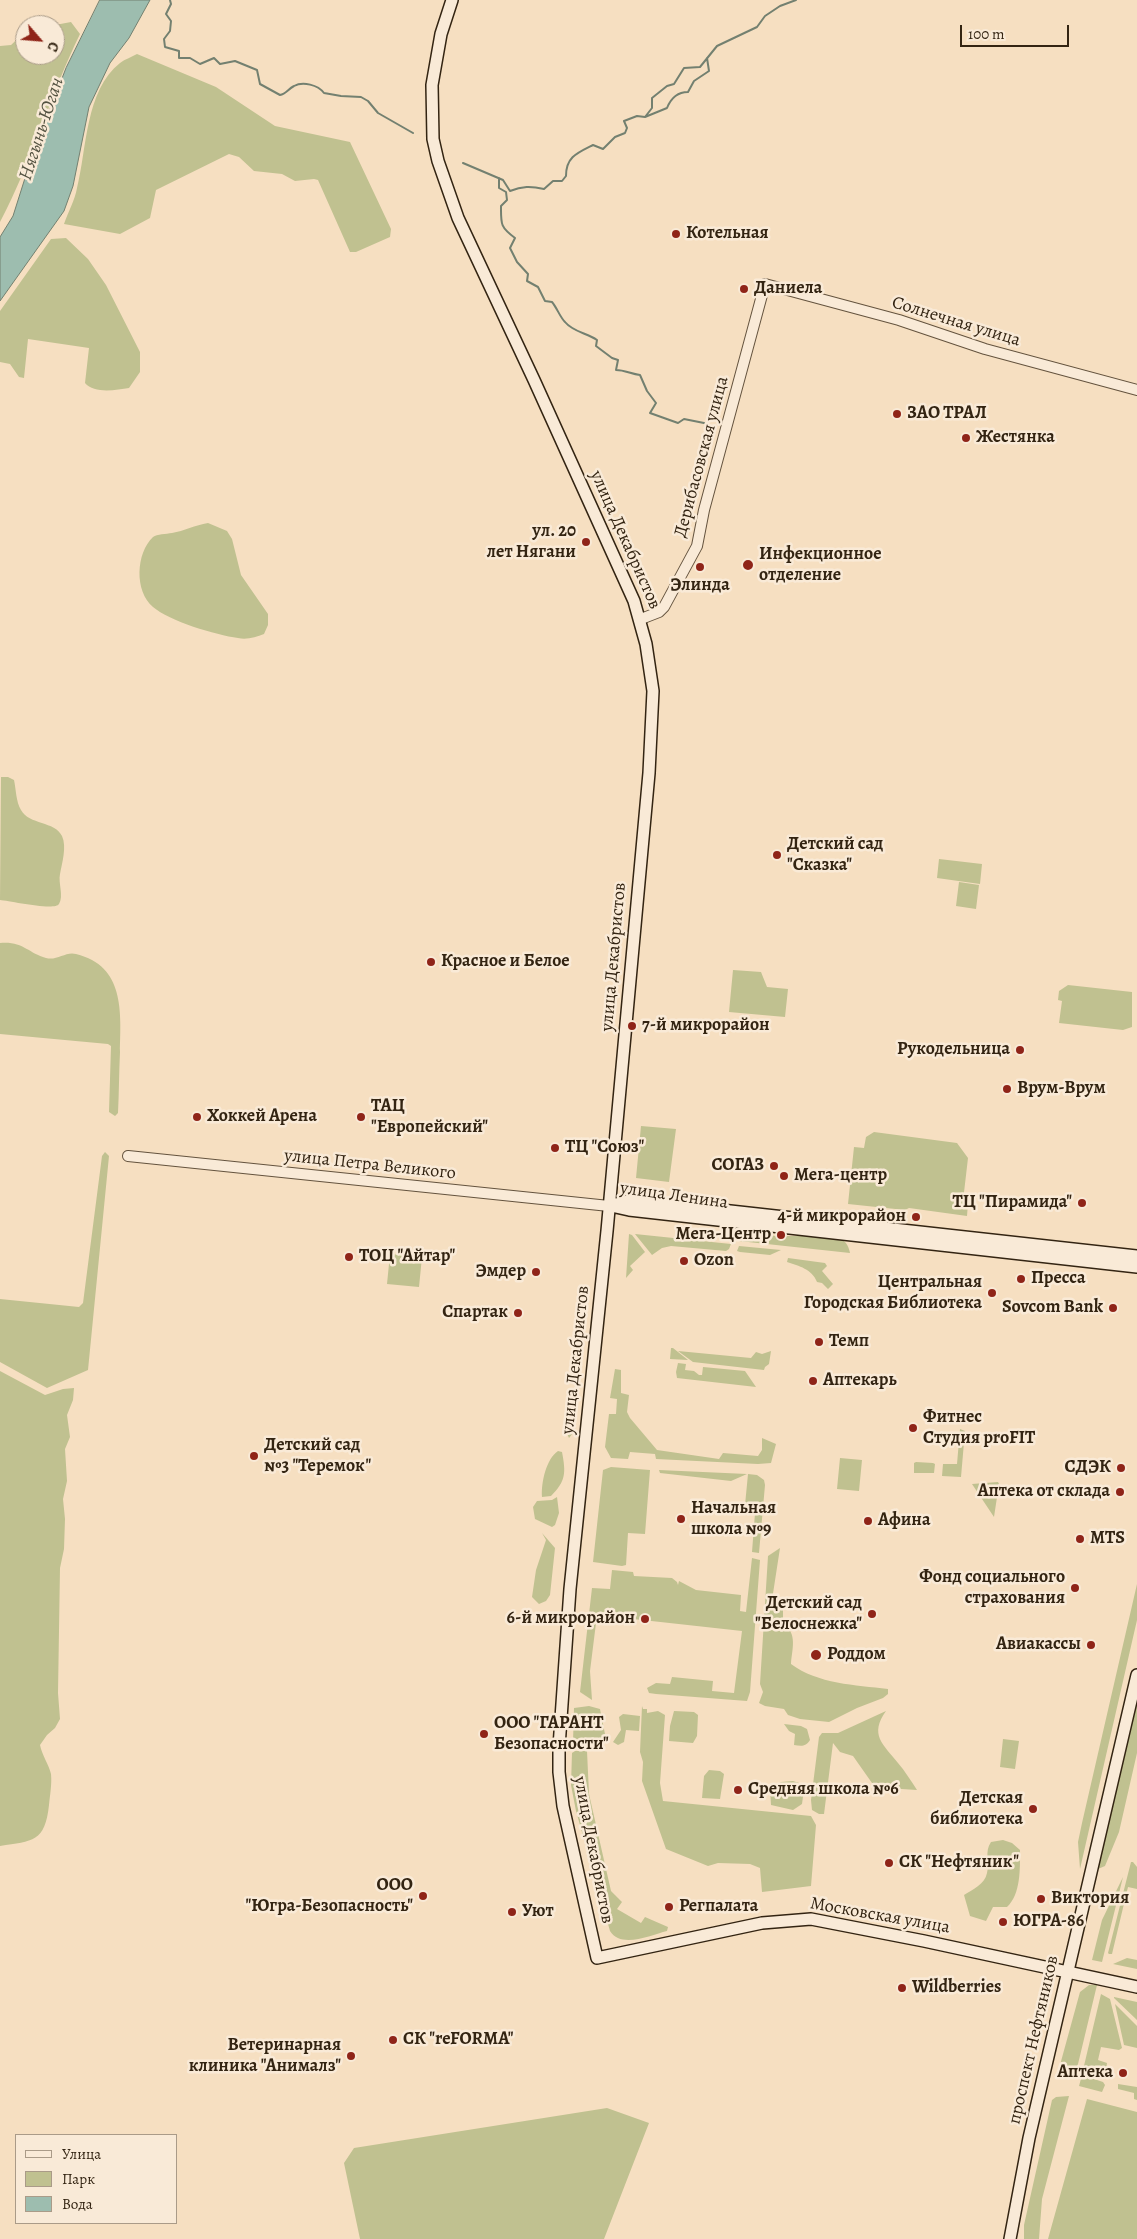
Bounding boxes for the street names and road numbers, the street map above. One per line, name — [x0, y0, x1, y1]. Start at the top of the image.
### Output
street label: Солнечная улица — [889, 292, 1023, 352]
street label: Дерибасовская улица — [670, 374, 734, 540]
street label: улица Декабристов — [585, 467, 665, 613]
street label: улица Декабристов — [597, 882, 631, 1032]
street label: улица Петра Великого — [283, 1145, 457, 1185]
street label: улица Ленина — [619, 1178, 729, 1214]
street label: улица Декабристов — [557, 1285, 595, 1435]
street label: улица Декабристов — [568, 1775, 618, 1925]
street label: Московская улица — [808, 1893, 952, 1939]
street label: проспект Нефтяников — [1004, 1953, 1064, 2127]

